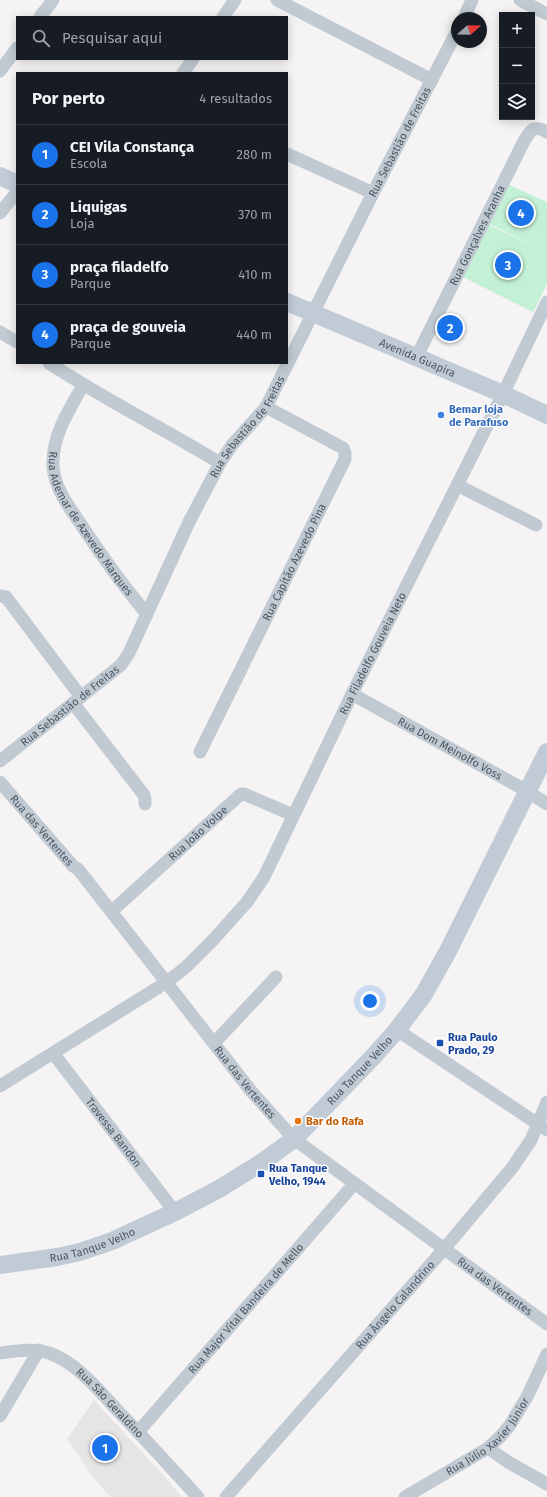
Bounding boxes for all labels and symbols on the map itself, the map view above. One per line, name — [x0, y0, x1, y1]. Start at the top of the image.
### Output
north arrow — [451, 12, 487, 48]
street label: Rua Sebastião de Freitas — [366, 85, 434, 199]
street label: Rua Gonçalves Aranha — [447, 183, 508, 288]
pin: 4 — [508, 198, 534, 228]
pin: 3 — [495, 250, 521, 280]
pin: 2 — [437, 313, 463, 343]
street label: Avenida Guapira — [377, 336, 458, 380]
street label: Rua Sebastião de Freitas — [207, 374, 287, 480]
place label: Bemar loja de Parafuso — [449, 403, 509, 429]
marker: Bemar loja de Parafuso — [436, 410, 446, 420]
street label: Rua Ademar de Azevedo Marques — [46, 451, 135, 599]
street label: Rua Capitão Azevedo Pina — [260, 501, 329, 623]
street label: Rua Filadelfo Gouveia Neto — [337, 590, 409, 717]
street label: Rua Sebastião de Freitas — [18, 663, 122, 749]
street label: Rua Dom Meinolfo Voss — [395, 715, 504, 783]
street label: Rua das Vertentes — [7, 792, 76, 869]
street label: Rua João Volpe — [166, 803, 230, 863]
your location — [360, 991, 380, 1011]
place label: Rua Paulo Prado, 29 — [448, 1031, 498, 1057]
street label: Rua Tanque Velho — [324, 1034, 395, 1108]
marker: Rua Paulo Prado, 29 — [435, 1038, 445, 1048]
street label: Rua das Vertentes — [211, 1044, 278, 1121]
street label: Travessa Bandon — [83, 1095, 144, 1170]
place label: Bar do Rafa — [306, 1115, 364, 1128]
marker: Bar do Rafa — [293, 1116, 303, 1126]
place label: Rua Tanque Velho, 1944 — [268, 1162, 327, 1188]
marker: Rua Tanque Velho, 1944 — [256, 1169, 266, 1179]
street label: Rua Tanque Velho — [49, 1225, 137, 1265]
street label: Rua Major Vital Bandeira de Mello — [186, 1241, 306, 1377]
street label: Rua das Vertentes — [455, 1255, 535, 1318]
street label: Rua Ângelo Calandrino — [353, 1258, 438, 1352]
street label: Rua São Geraldino — [73, 1365, 146, 1441]
street label: Rua Júlio Xavier Júnior — [444, 1395, 533, 1478]
pin: 1 — [92, 1433, 118, 1463]

